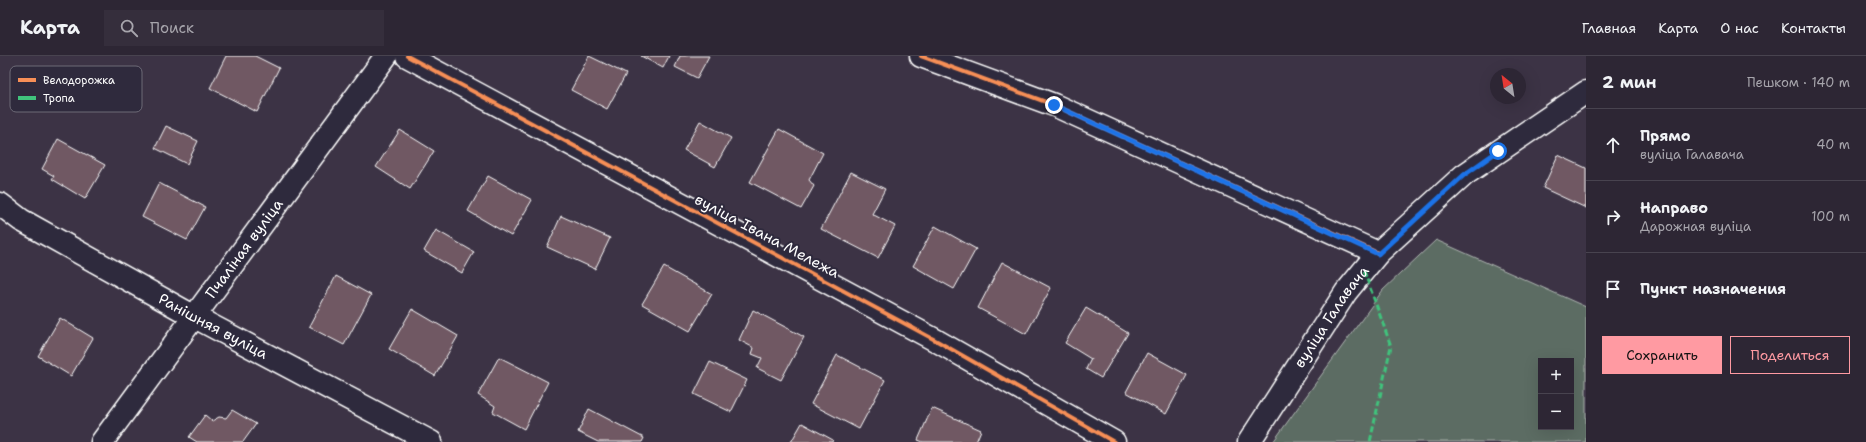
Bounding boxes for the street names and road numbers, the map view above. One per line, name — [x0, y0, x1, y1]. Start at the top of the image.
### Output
street label: вуліца Івана Мележа — [691, 189, 843, 283]
street label: Пчаліная вуліца — [201, 194, 288, 302]
street label: вуліца Галавача — [1289, 261, 1374, 372]
street label: Ранішняя вуліца — [155, 289, 272, 364]

